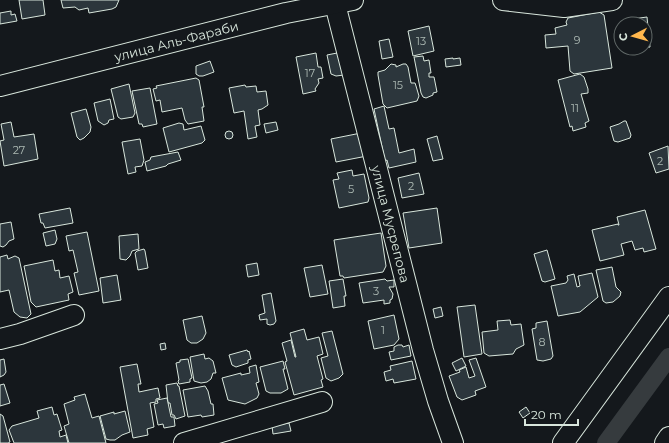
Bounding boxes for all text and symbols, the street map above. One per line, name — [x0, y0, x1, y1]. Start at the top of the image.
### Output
north arrow — [613, 16, 653, 56]
street label: улица Аль-Фараби — [111, 17, 240, 65]
text: С — [616, 32, 630, 42]
house number: 9 — [574, 33, 581, 47]
house number: 13 — [416, 34, 426, 48]
house number: 17 — [305, 66, 315, 80]
house number: 15 — [393, 78, 403, 92]
house number: 11 — [571, 101, 579, 115]
house number: 27 — [13, 143, 25, 157]
house number: 2 — [657, 154, 663, 168]
street label: улица Мусрепова — [368, 163, 414, 284]
house number: 2 — [408, 179, 414, 193]
house number: 5 — [348, 182, 354, 196]
house number: 3 — [373, 284, 379, 298]
house number: 1 — [381, 323, 385, 337]
house number: 8 — [538, 335, 546, 349]
scale bar — [525, 401, 578, 427]
text: 20 m — [531, 407, 562, 422]

